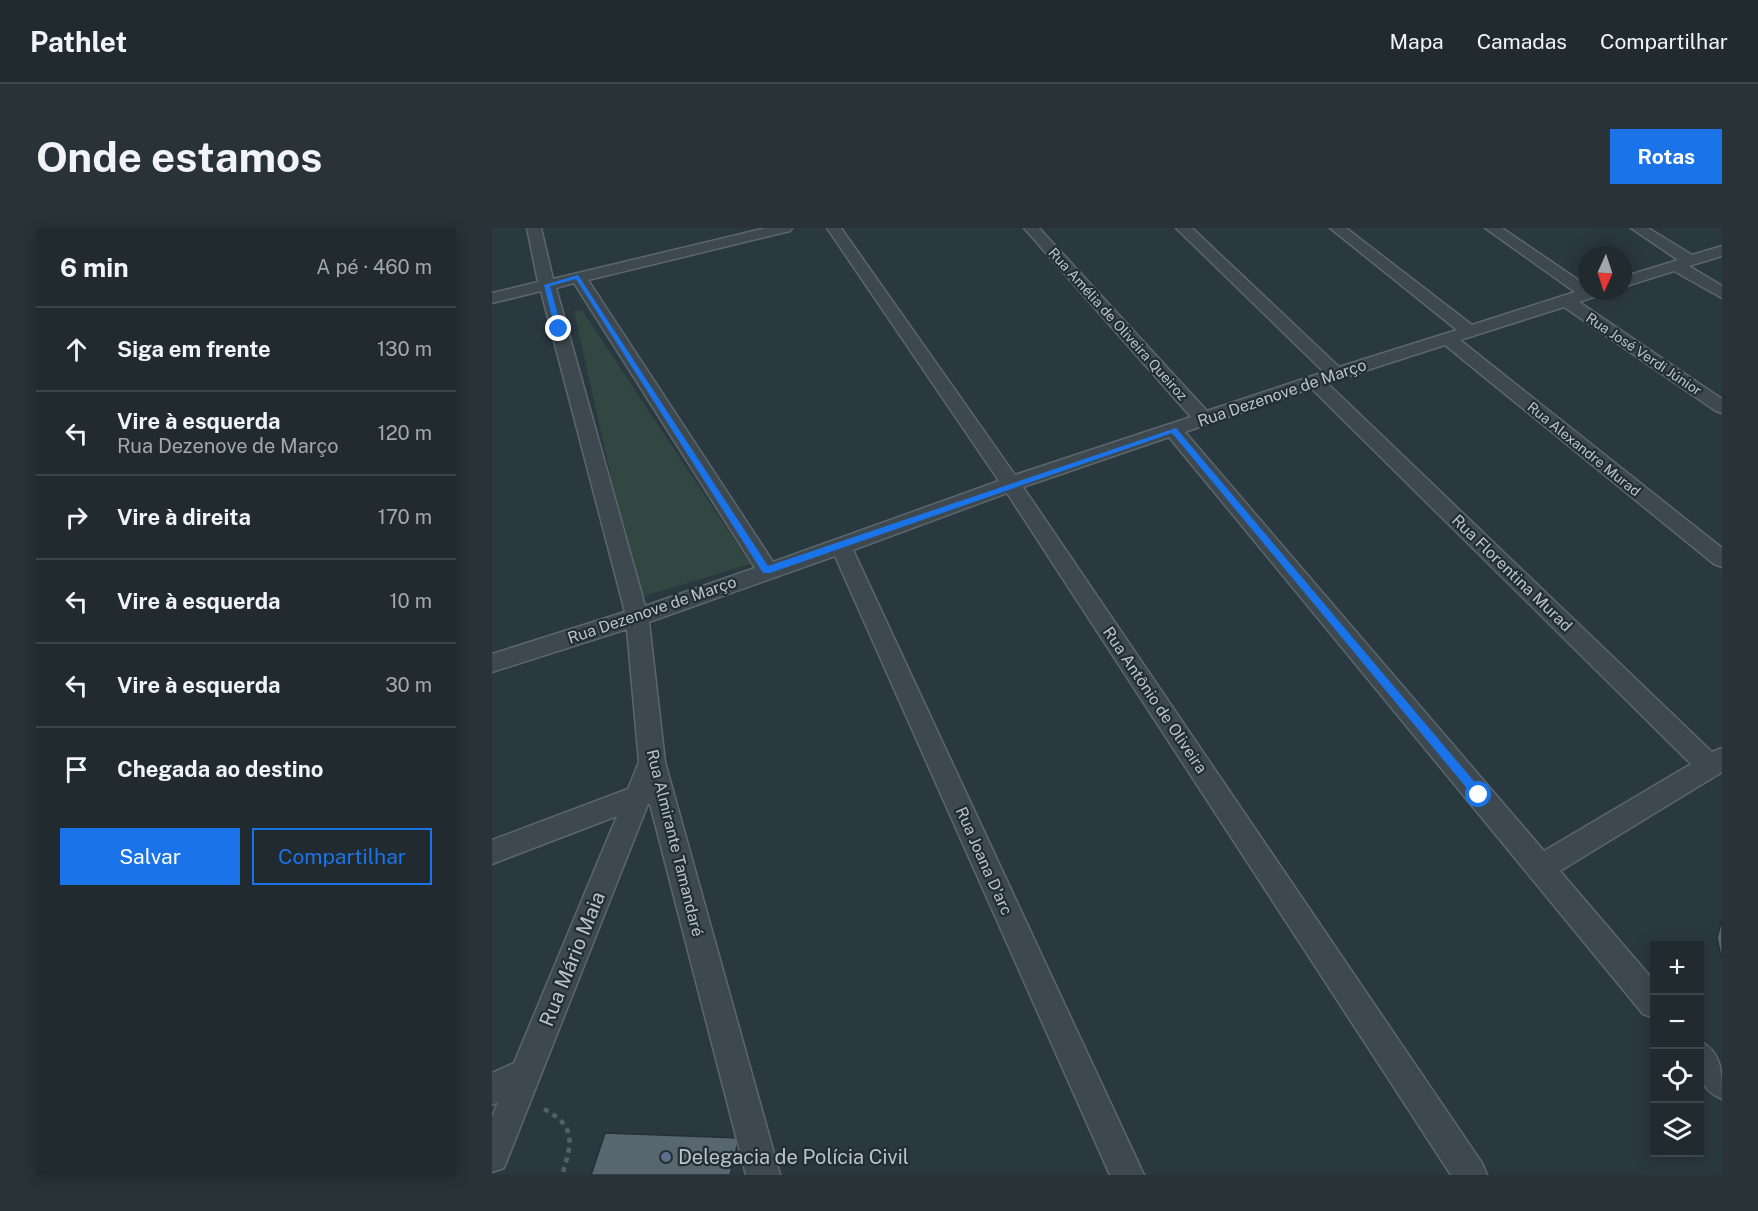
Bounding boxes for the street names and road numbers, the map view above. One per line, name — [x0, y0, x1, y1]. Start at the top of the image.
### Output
street label: Rua Amélia de Oliveira Queiroz — [1045, 245, 1191, 404]
street label: Rua José Verdi Júnior — [1583, 309, 1705, 399]
street label: Rua Dezenove de Março — [1195, 355, 1369, 431]
street label: Rua Alexandre Murad — [1524, 399, 1644, 499]
street label: Rua Florentina Murad — [1448, 511, 1576, 635]
street label: Rua Dezenove de Março — [565, 572, 739, 648]
street label: Rua Antônio de Oliveira — [1099, 623, 1211, 777]
street label: Rua Almirante Tamandaré — [643, 747, 707, 939]
street label: Rua Joana D'arc — [952, 804, 1016, 918]
street label: Rua Mário Maia — [534, 888, 610, 1030]

